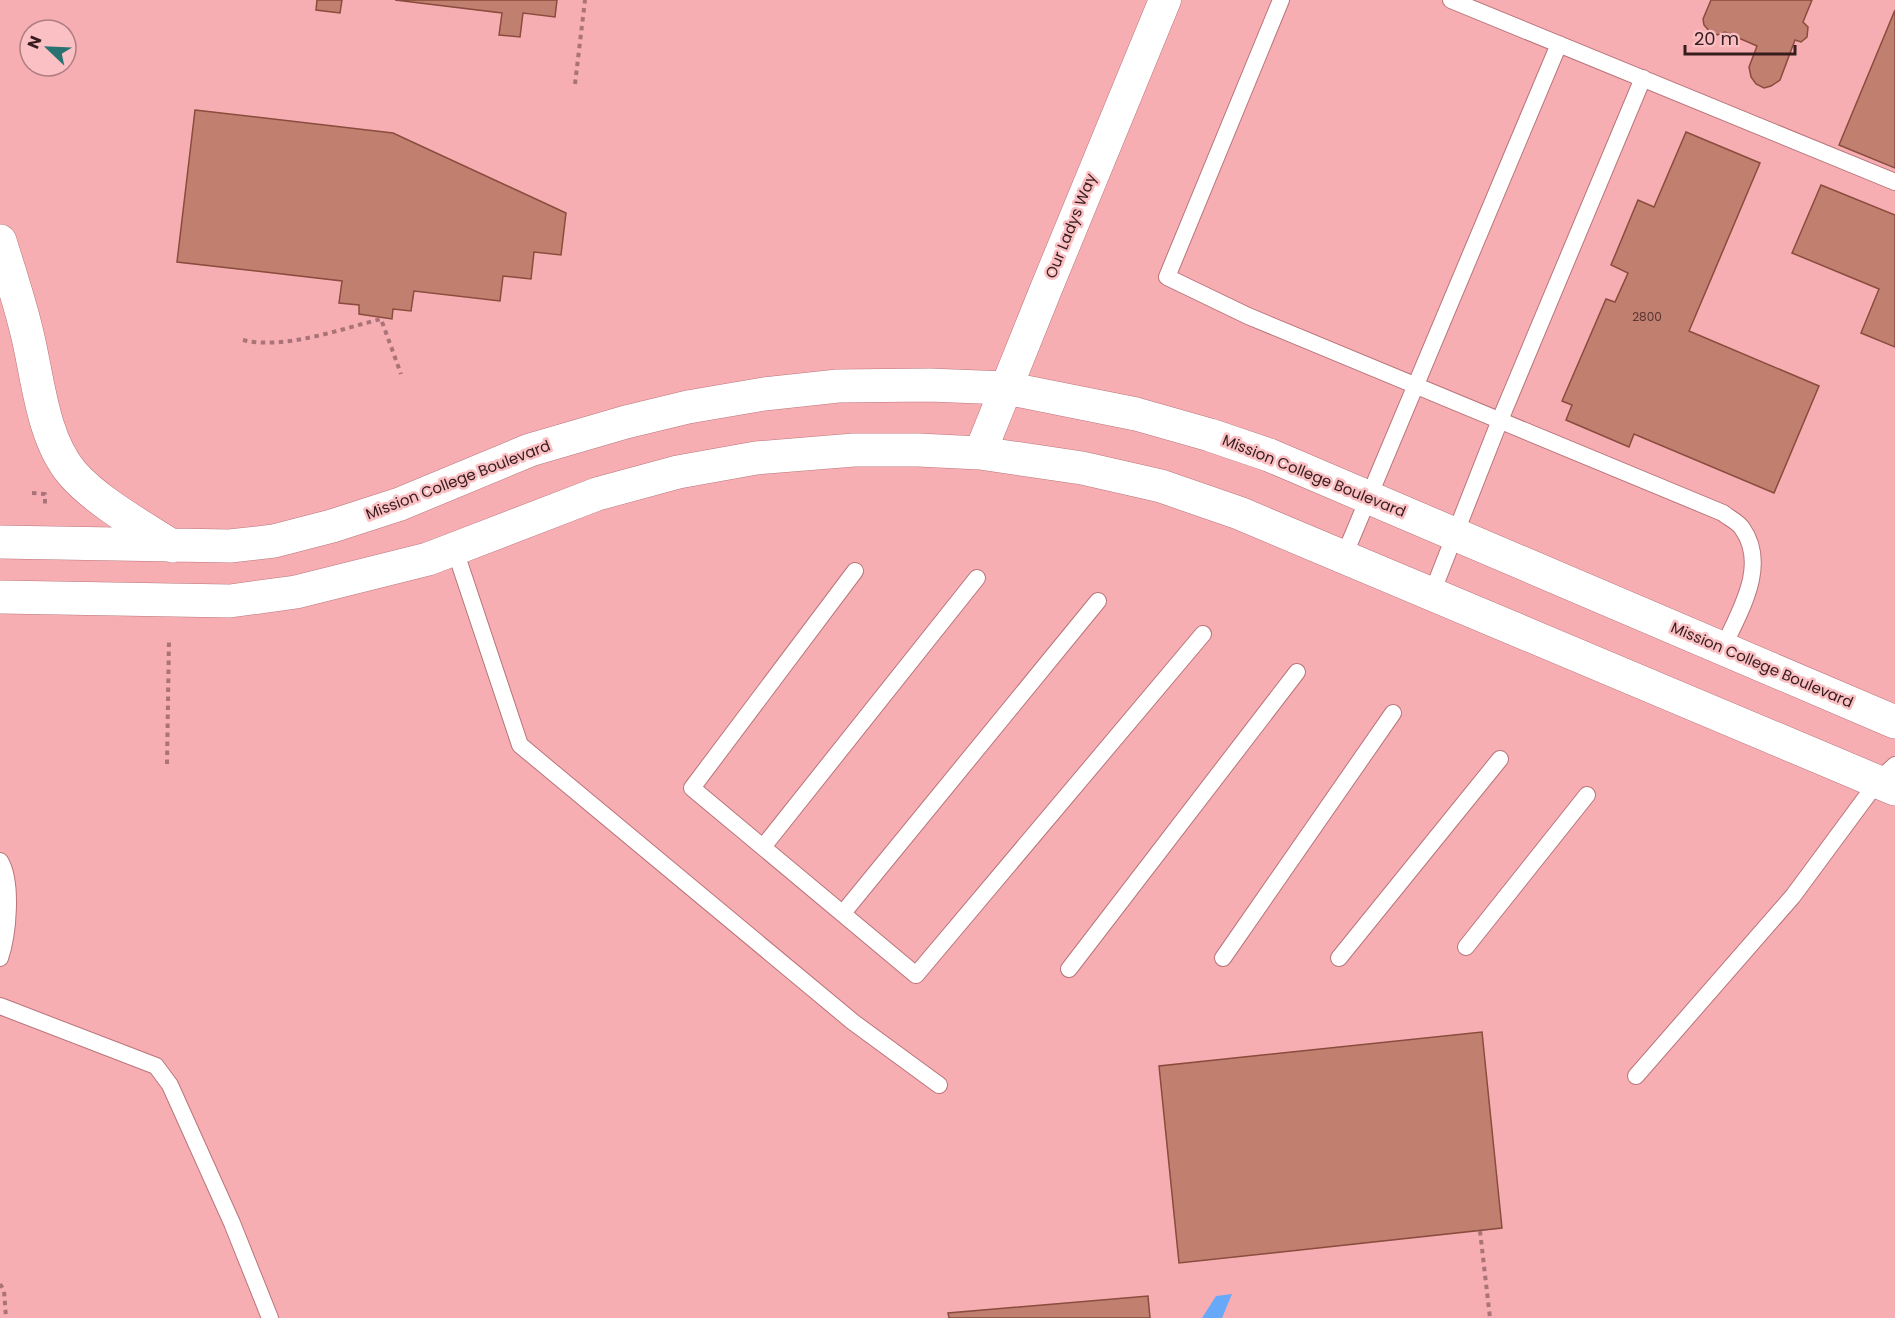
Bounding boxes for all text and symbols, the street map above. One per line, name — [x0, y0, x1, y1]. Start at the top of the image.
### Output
north arrow — [18, 18, 78, 78]
scale bar — [1685, 18, 1794, 56]
text: 20 m — [1694, 26, 1739, 51]
text: N — [22, 32, 48, 52]
street label: Our Ladys Way — [1040, 170, 1101, 281]
house number: 2800 — [1632, 308, 1662, 325]
street label: Mission College Boulevard — [1219, 429, 1409, 522]
street label: Mission College Boulevard — [362, 435, 553, 524]
street label: Mission College Boulevard — [1668, 617, 1857, 713]

